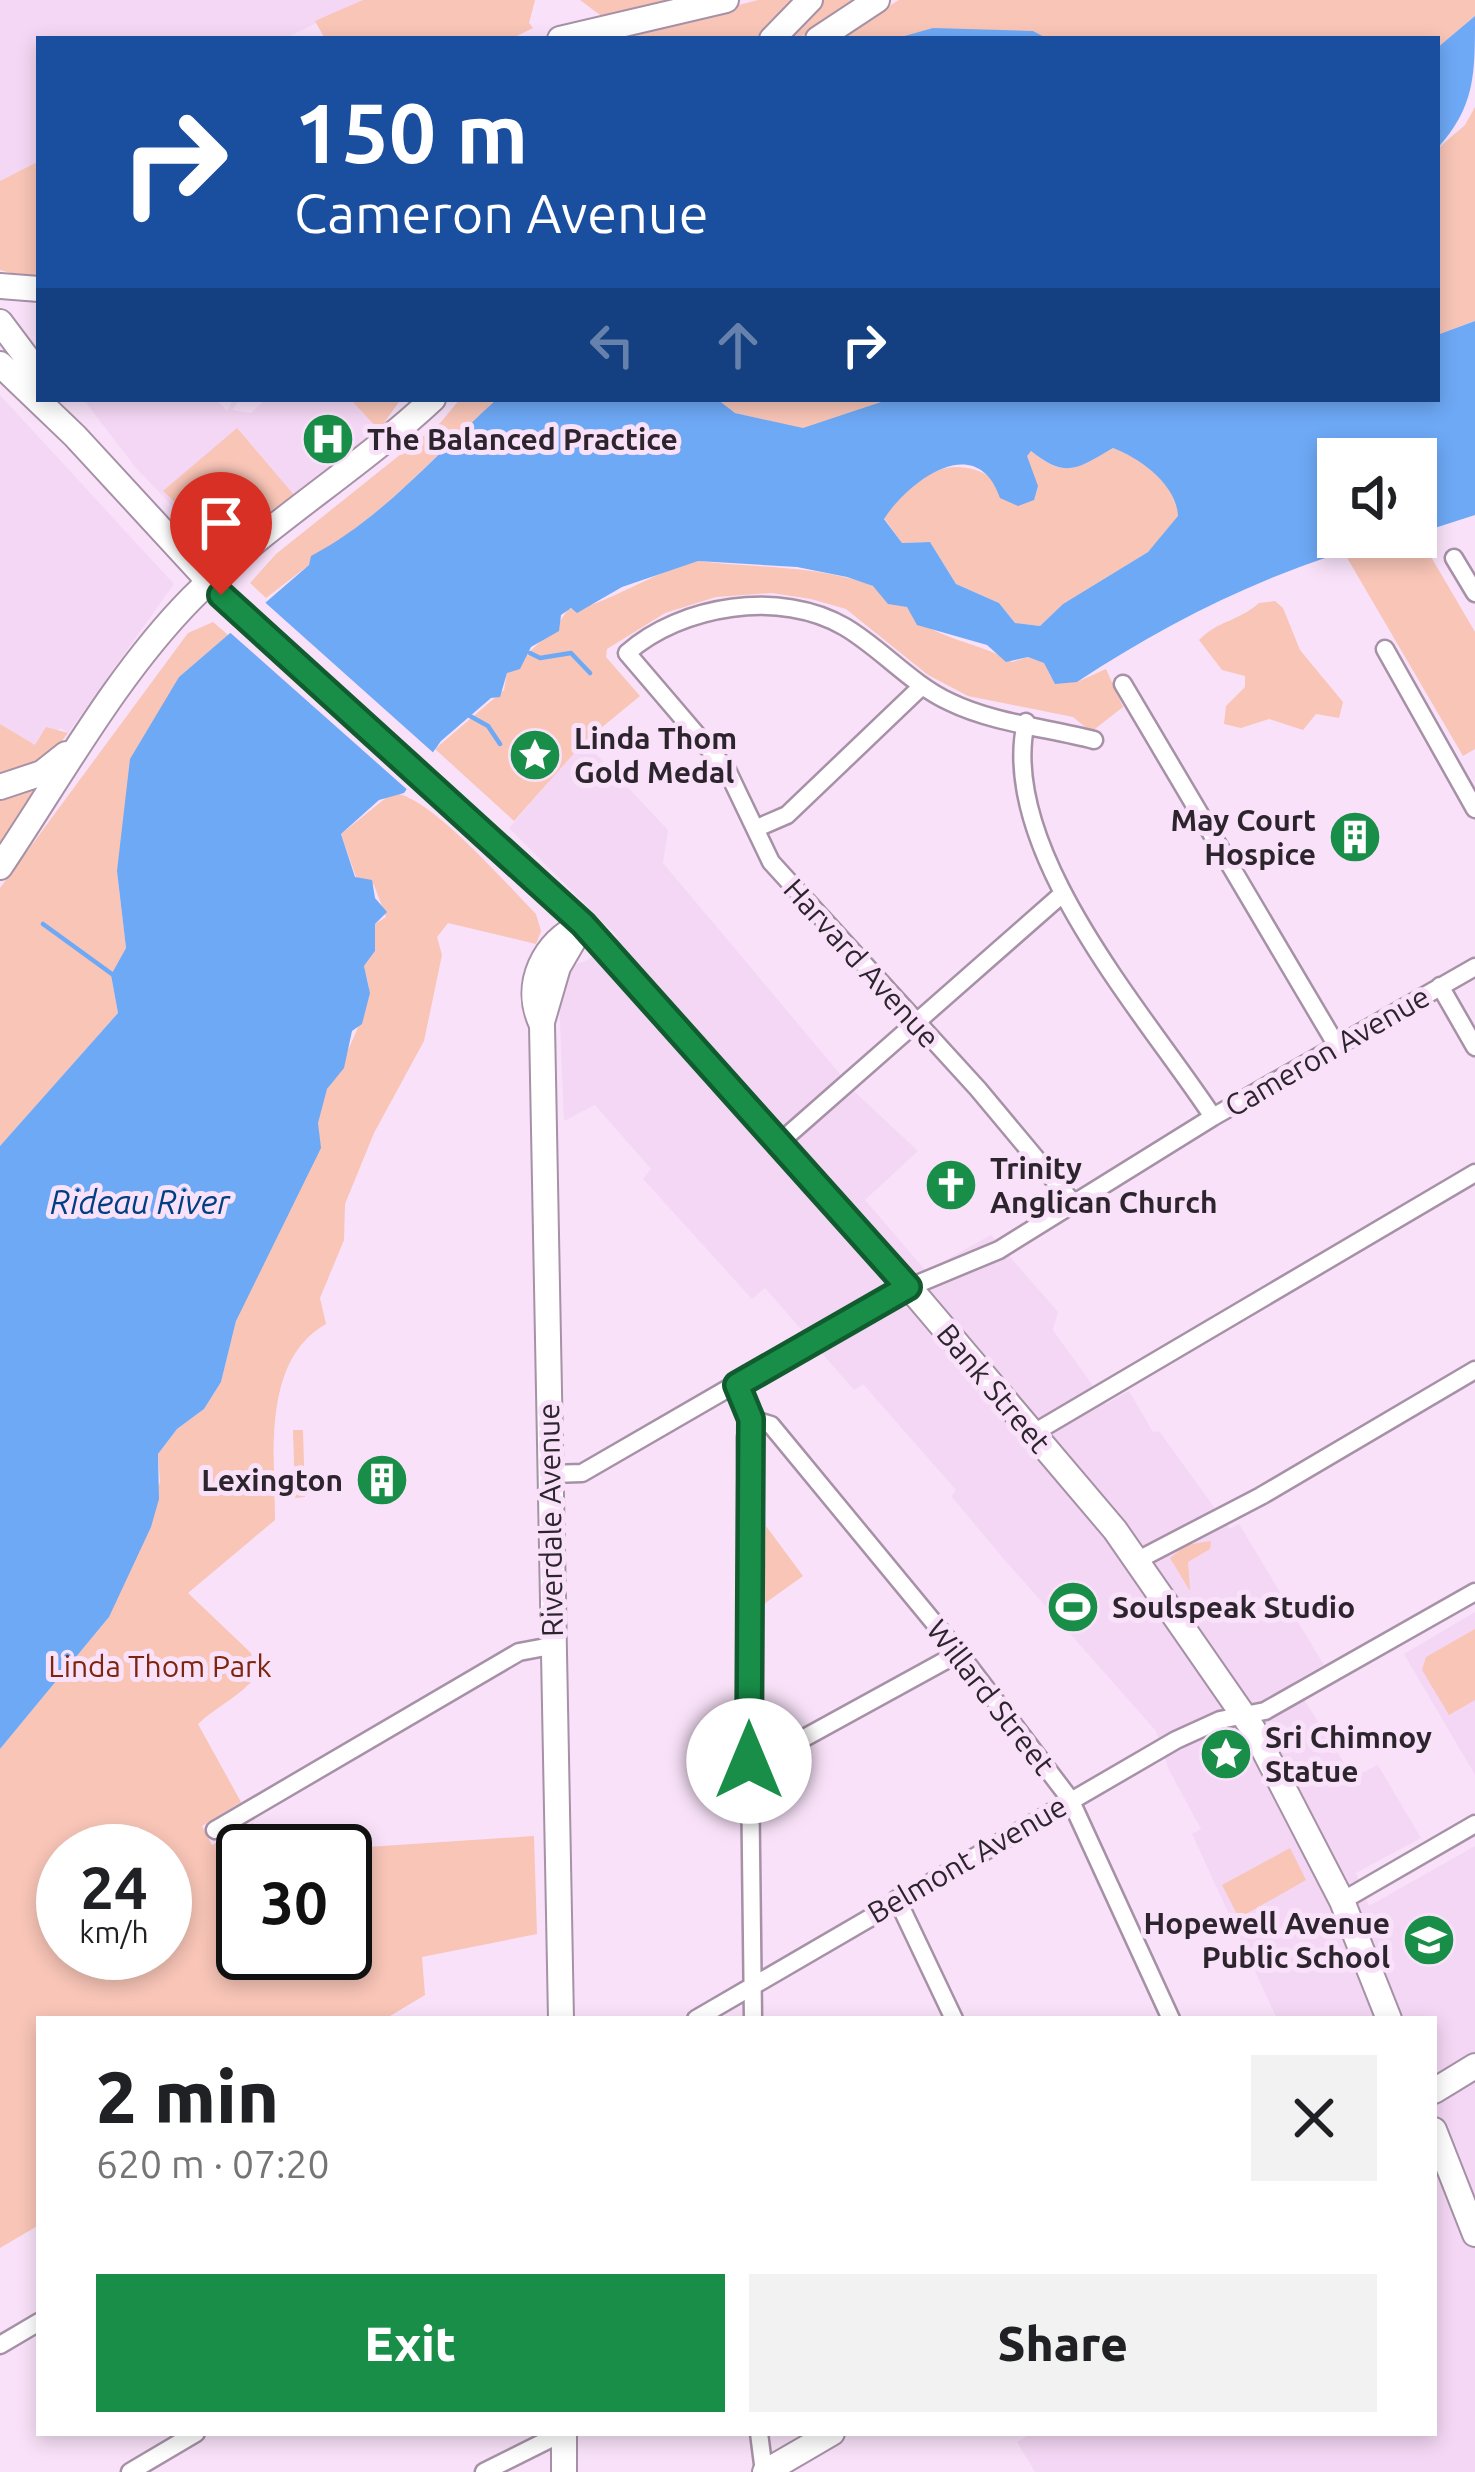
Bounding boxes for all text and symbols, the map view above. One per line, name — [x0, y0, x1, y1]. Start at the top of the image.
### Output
icon: right — [96, 84, 252, 240]
text: 150 m — [294, 85, 528, 179]
text: Cameron Avenue — [294, 183, 708, 243]
icon: left — [579, 312, 645, 378]
icon: ahead — [705, 312, 771, 378]
icon: right — [831, 312, 897, 378]
hospital icon: The Balanced Practice — [300, 411, 356, 467]
place label: The Balanced Practice — [367, 422, 678, 456]
map controls — [1317, 438, 1437, 558]
button: sound — [1317, 438, 1437, 558]
pin — [170, 472, 272, 595]
icon: arrive — [188, 490, 254, 556]
place label: Linda Thom Gold Medal — [574, 721, 737, 789]
place icon: Linda Thom Gold Medal — [507, 727, 563, 783]
place label: May Court Hospice — [1171, 803, 1316, 871]
building icon: May Court Hospice — [1327, 809, 1383, 865]
street label: Harvard Avenue — [777, 872, 947, 1054]
street label: Cameron Avenue — [1219, 979, 1435, 1123]
place label: Trinity Anglican Church — [990, 1151, 1217, 1219]
church icon: Trinity Anglican Church — [923, 1157, 979, 1213]
water label: Rideau River — [50, 1183, 231, 1220]
street label: Bank Street — [930, 1317, 1058, 1459]
street label: Riverdale Avenue — [531, 1403, 569, 1637]
building icon: Lexington — [354, 1452, 410, 1508]
place label: Lexington — [201, 1463, 343, 1497]
sports icon: Soulspeak Studio — [1045, 1579, 1101, 1635]
place label: Soulspeak Studio — [1112, 1590, 1355, 1624]
street label: Willard Street — [920, 1613, 1062, 1781]
park label: Linda Thom Park — [48, 1649, 272, 1683]
position arrow — [686, 1698, 812, 1824]
place label: Sri Chimnoy Statue — [1265, 1720, 1432, 1788]
place icon: Sri Chimnoy Statue — [1198, 1726, 1254, 1782]
street label: Belmont Avenue — [862, 1788, 1072, 1930]
speed limit sign: 30 — [216, 1824, 372, 1980]
text: 24 — [80, 1853, 148, 1920]
place label: Hopewell Avenue Public School — [1144, 1906, 1390, 1974]
school or university icon: Hopewell Avenue Public School — [1401, 1912, 1457, 1968]
text: km/h — [79, 1915, 149, 1949]
button: close — [1251, 2055, 1377, 2181]
text: 2 min — [96, 2056, 279, 2137]
text: 620 m · 07:20 — [96, 2142, 330, 2185]
button: Exit — [96, 2274, 725, 2412]
button: Share — [749, 2274, 1377, 2412]

